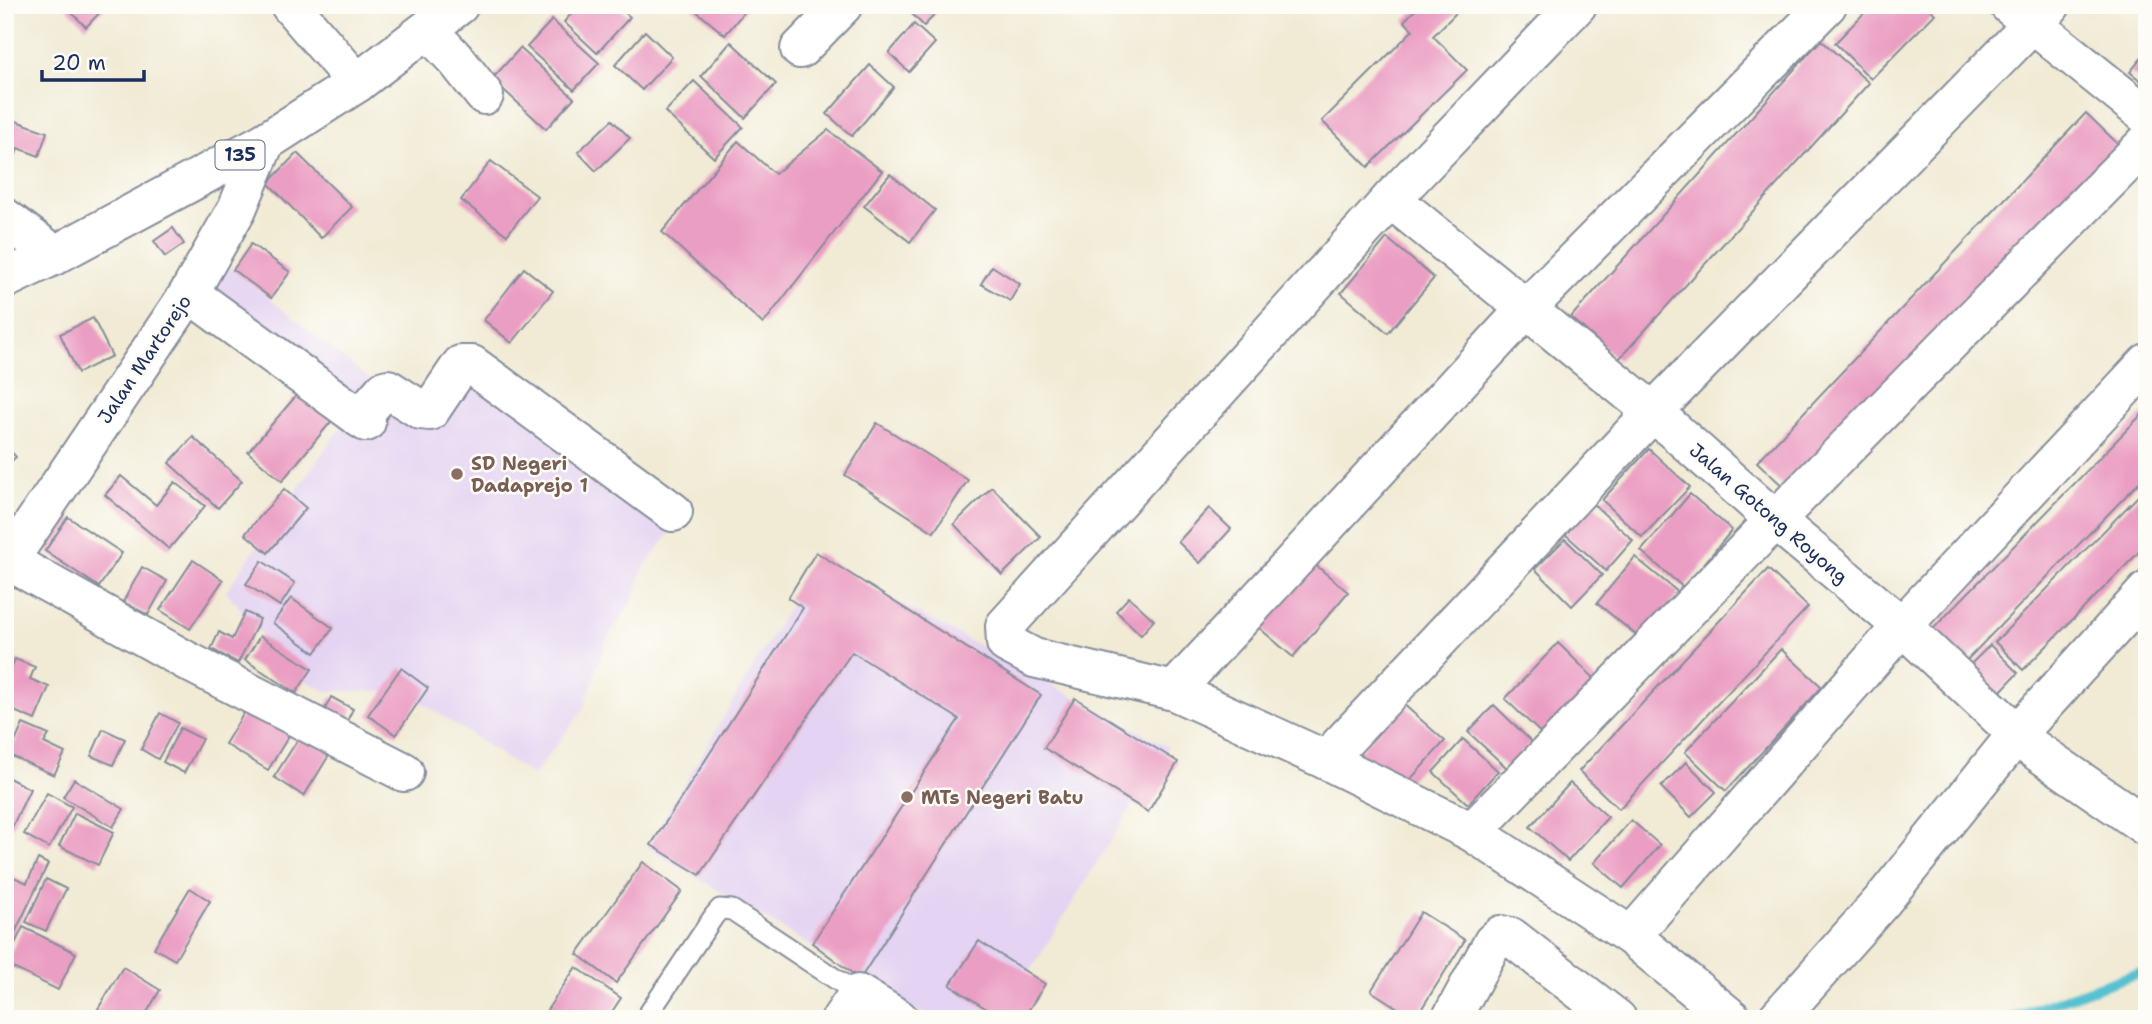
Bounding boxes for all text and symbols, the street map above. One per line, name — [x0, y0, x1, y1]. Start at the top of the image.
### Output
scale bar — [42, 38, 144, 82]
text: 20 m — [52, 49, 106, 77]
road number: 135 — [216, 140, 264, 170]
street label: Jalan Martorejo — [92, 290, 197, 429]
street label: Jalan Gotong Royong — [1684, 438, 1853, 589]
place label: SD Negeri Dadaprejo 1 — [471, 451, 588, 498]
marker: SD Negeri Dadaprejo 1 — [449, 466, 465, 482]
place label: MTs Negeri Batu — [921, 785, 1084, 810]
marker: MTs Negeri Batu — [899, 789, 915, 805]

